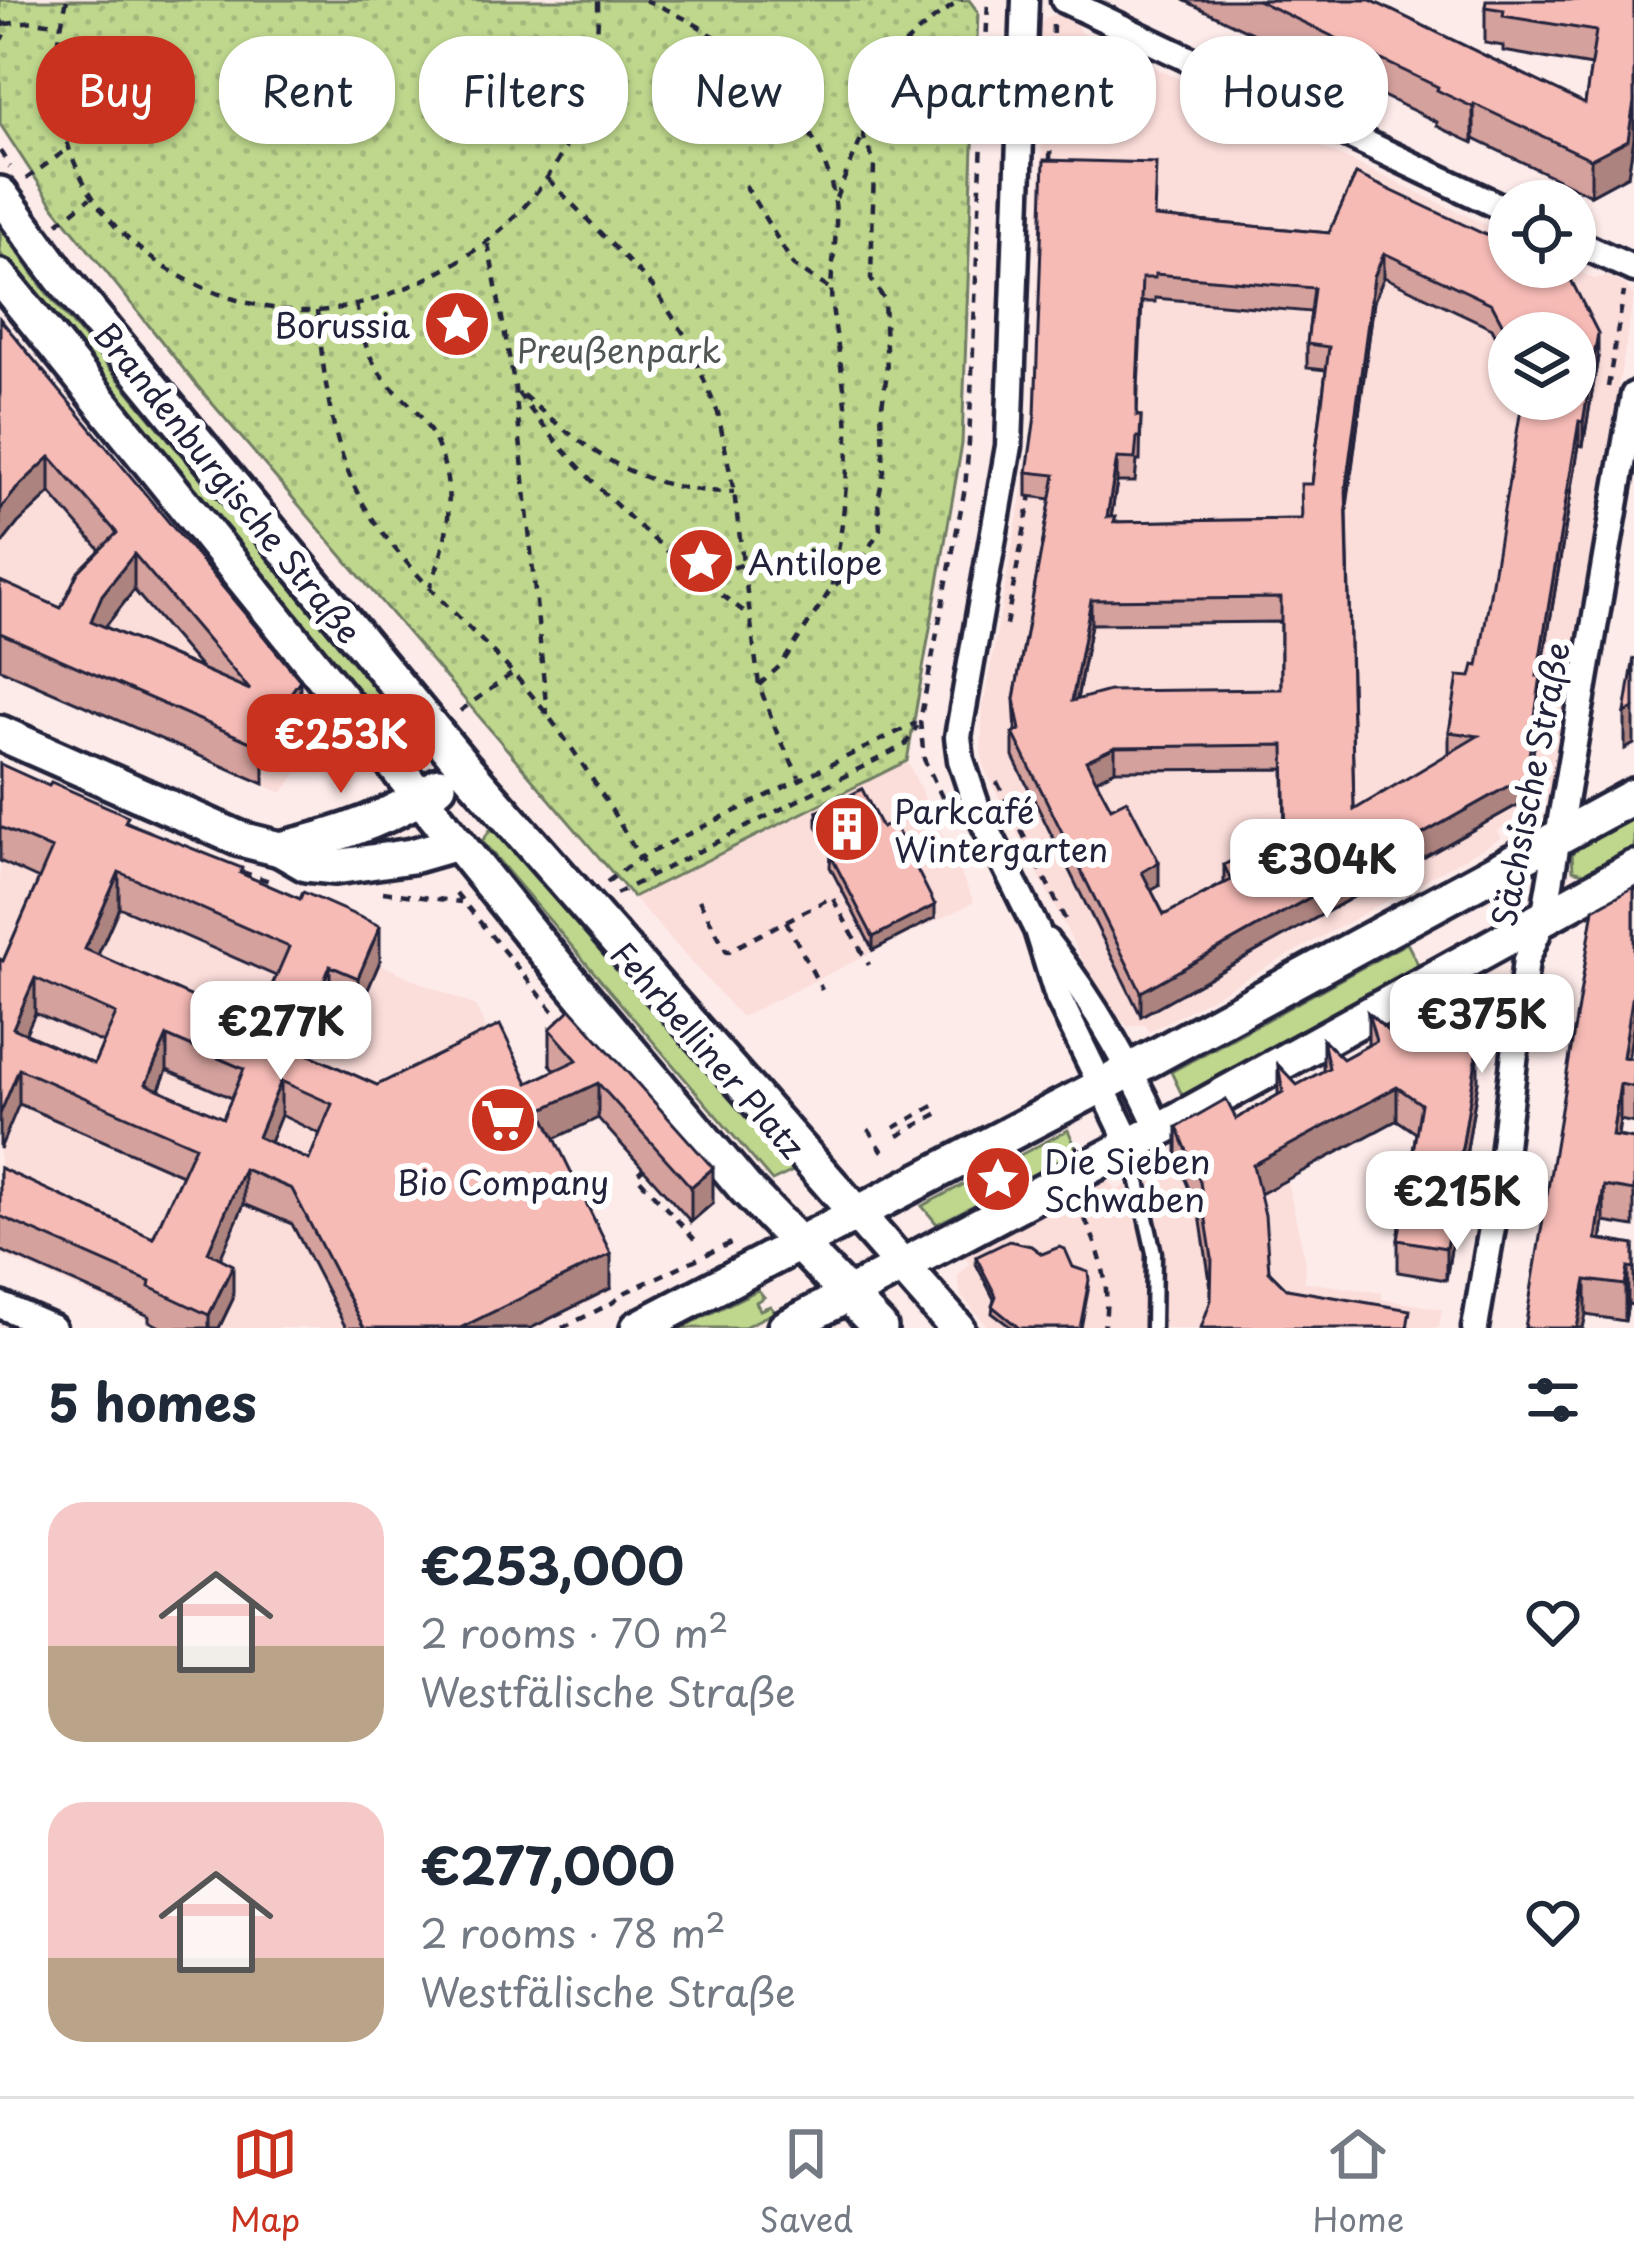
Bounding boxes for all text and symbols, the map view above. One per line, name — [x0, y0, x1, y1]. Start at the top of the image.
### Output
chip: Buy — [36, 36, 195, 144]
chip: Rent — [219, 36, 395, 144]
chip: Filters — [419, 36, 628, 144]
chip: New — [652, 36, 824, 144]
chip: Apartment — [848, 36, 1156, 144]
chip: House — [1180, 36, 1388, 144]
map controls — [1488, 180, 1596, 420]
button: locate — [1488, 180, 1596, 288]
place icon: Borussia — [422, 289, 492, 359]
place label: Borussia — [274, 299, 411, 349]
street label: Brandenburgische Straße — [83, 310, 375, 654]
button: layers — [1488, 312, 1596, 420]
park label: Preußenpark — [517, 324, 721, 374]
place icon: Antilope — [666, 526, 736, 596]
place label: Antilope — [748, 536, 882, 586]
street label: Sächsische Straße — [1477, 637, 1581, 931]
pin: €253K — [257, 694, 425, 796]
text: €253K — [274, 703, 408, 762]
place label: Parkcafé Wintergarten — [894, 785, 1108, 873]
building icon: Parkcafé Wintergarten — [812, 794, 882, 864]
pin: €304K — [1243, 819, 1411, 921]
text: €304K — [1257, 828, 1397, 887]
street label: Fehrbelliner Platz — [600, 929, 818, 1169]
pin: €375K — [1398, 974, 1566, 1076]
pin: €277K — [197, 981, 365, 1083]
text: €375K — [1417, 983, 1547, 1042]
text: €277K — [217, 990, 345, 1049]
supermarket icon: Bio Company — [468, 1085, 538, 1155]
place label: Die Sieben Schwaben — [1044, 1135, 1211, 1223]
place icon: Die Sieben Schwaben — [963, 1144, 1033, 1214]
pin: €215K — [1373, 1151, 1541, 1253]
place label: Bio Company — [397, 1156, 609, 1206]
text: €215K — [1393, 1160, 1521, 1219]
text: 5 homes — [48, 1362, 257, 1439]
icon: filters — [1520, 1367, 1586, 1433]
text: €253,000 — [420, 1525, 684, 1602]
icon: home — [144, 1550, 288, 1694]
icon: heart — [1520, 1589, 1586, 1655]
text: 2 rooms · 70 m² — [420, 1602, 729, 1661]
text: Westfälische Straße — [420, 1661, 796, 1720]
text: €277,000 — [420, 1825, 675, 1902]
icon: home — [144, 1850, 288, 1994]
icon: heart — [1520, 1889, 1586, 1955]
text: 2 rooms · 78 m² — [420, 1902, 726, 1961]
text: Westfälische Straße — [420, 1961, 796, 2020]
tab: Map — [230, 2121, 300, 2243]
tab: Saved — [760, 2121, 853, 2243]
tab: Home — [1313, 2121, 1404, 2243]

